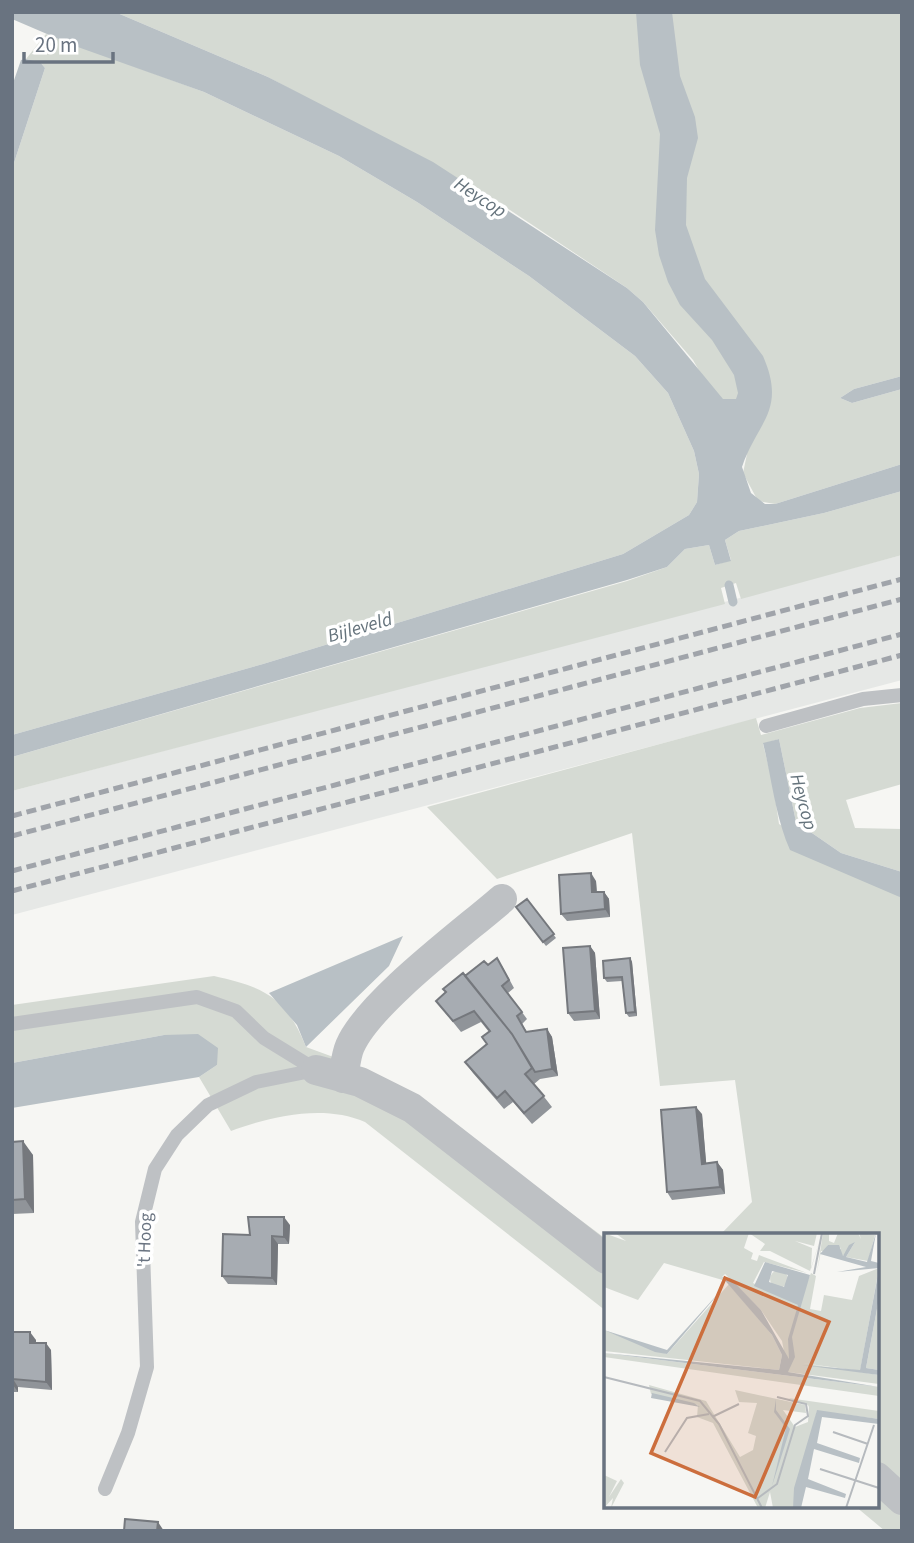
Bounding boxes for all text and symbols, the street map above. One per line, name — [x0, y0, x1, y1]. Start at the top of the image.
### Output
scale bar — [24, 21, 114, 65]
text: 20 m — [35, 30, 77, 60]
water label: Heycop — [449, 171, 511, 225]
water label: Bijleveld — [325, 606, 396, 650]
water label: Heycop — [783, 771, 823, 833]
street label: 't Hoog — [132, 1212, 158, 1268]
inset map — [604, 1233, 879, 1508]

